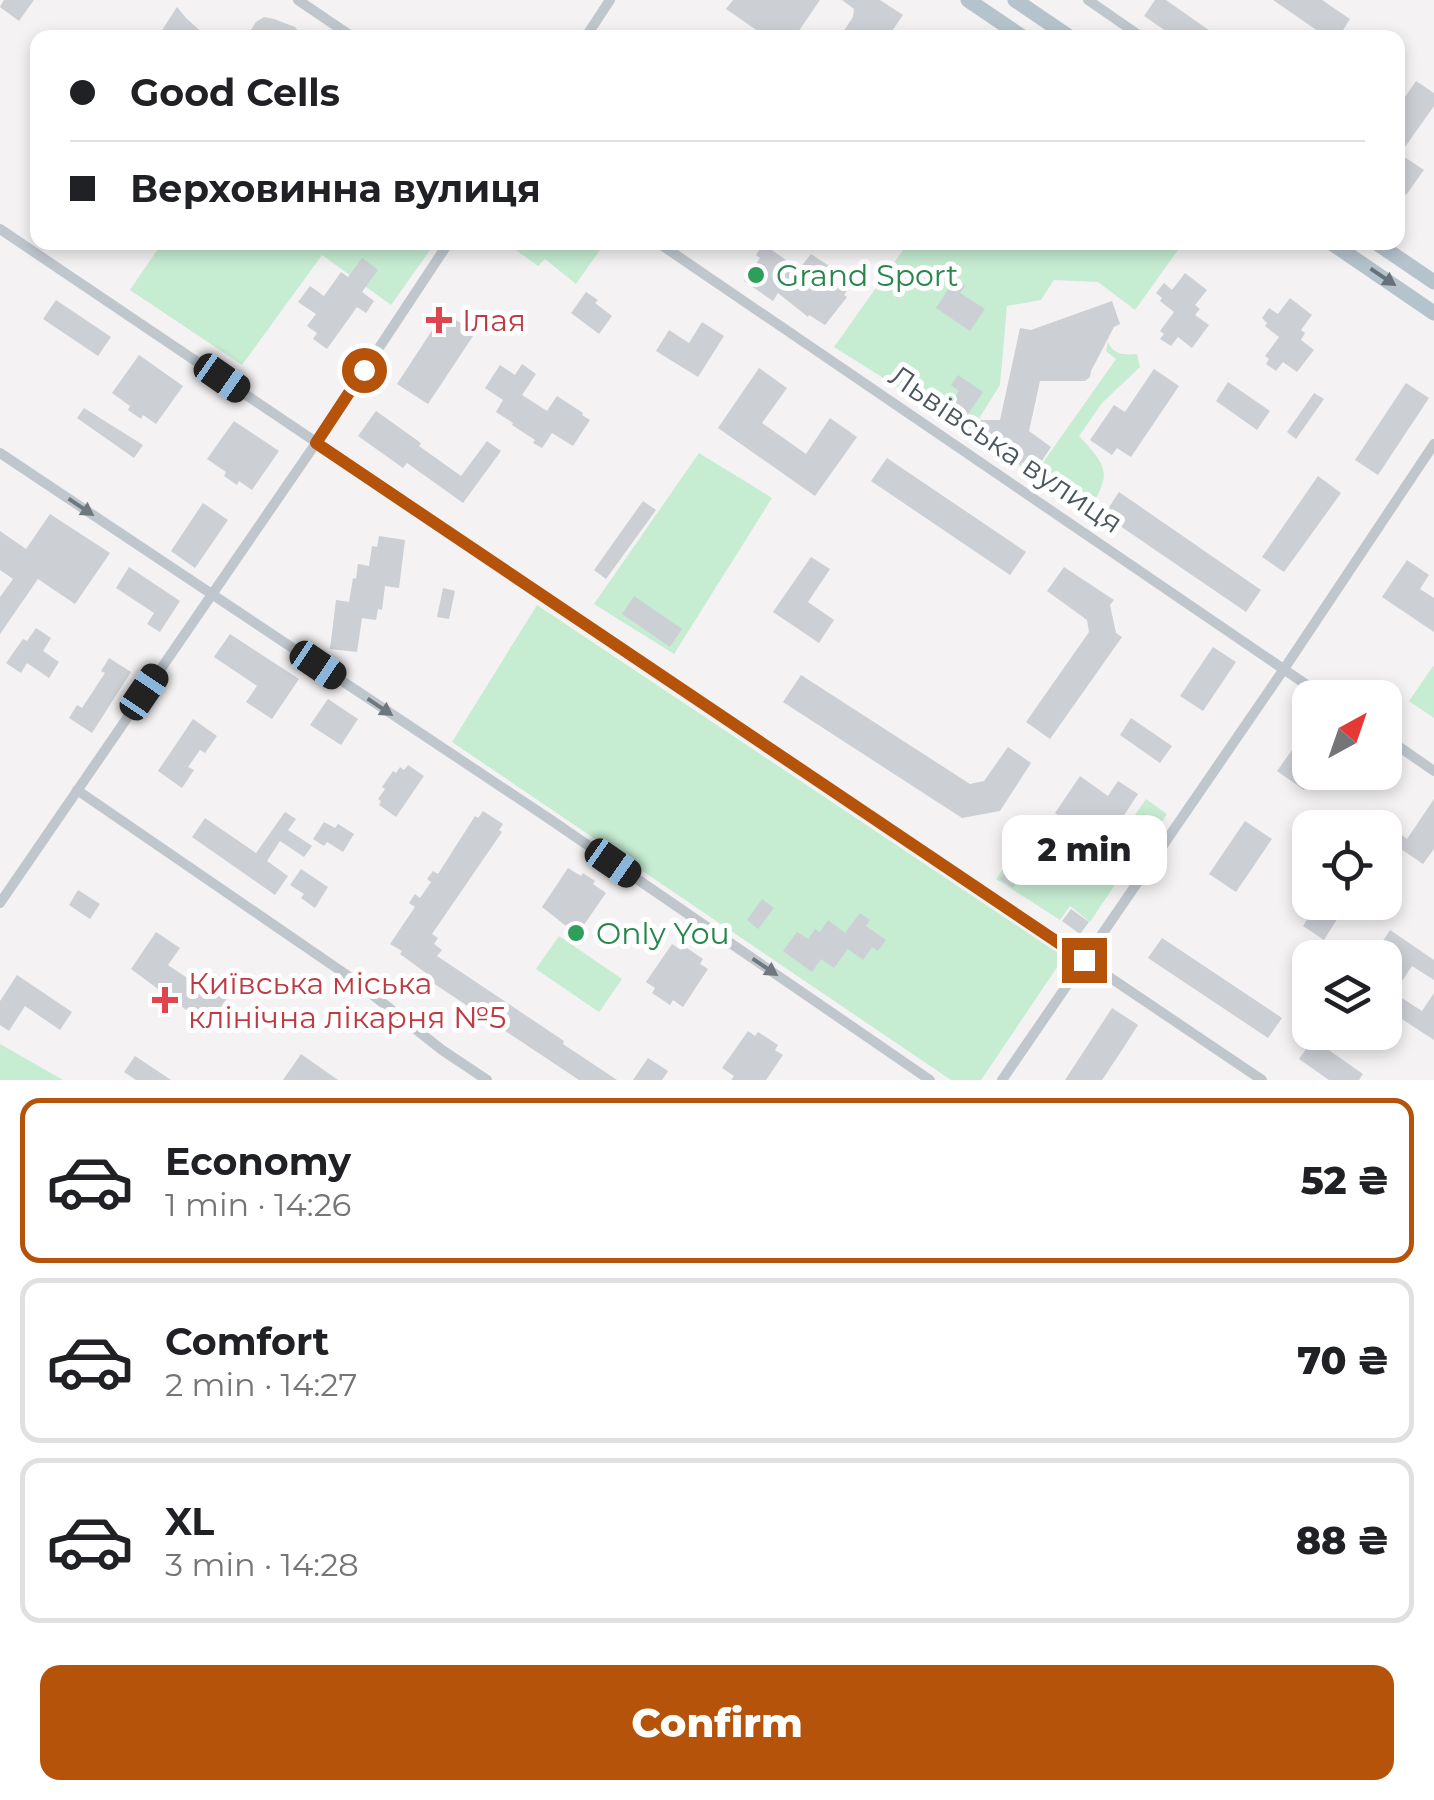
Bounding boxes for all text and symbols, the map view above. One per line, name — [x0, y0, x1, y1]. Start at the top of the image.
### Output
text: Good Cells — [130, 69, 340, 116]
text: Верховинна вулиця — [130, 165, 541, 212]
place label: Grand Sport — [776, 257, 958, 294]
marker: Grand Sport — [745, 264, 767, 286]
one-way arrow — [1369, 268, 1396, 286]
place label: Ілая — [462, 302, 526, 339]
marker: Ілая — [426, 307, 452, 333]
route start — [342, 348, 387, 393]
car — [189, 349, 255, 407]
street label: Львівська вулиця — [882, 357, 1130, 541]
one-way arrow — [68, 498, 95, 516]
car — [285, 636, 351, 694]
car — [115, 659, 173, 725]
north arrow — [1292, 680, 1402, 790]
map controls — [1292, 680, 1402, 1050]
one-way arrow — [366, 697, 393, 715]
button: locate — [1292, 810, 1402, 920]
callout: 2 min — [1002, 815, 1166, 885]
text: 2 min — [1037, 830, 1132, 869]
car — [580, 834, 646, 892]
place label: Only You — [596, 915, 730, 952]
marker: Only You — [565, 922, 587, 944]
route end — [1062, 938, 1107, 983]
button: layers — [1292, 940, 1402, 1050]
one-way arrow — [751, 957, 778, 976]
place label: Київська міська клінічна лікарня №5 — [188, 965, 506, 1036]
marker: Київська міська клінічна лікарня №5 — [152, 987, 178, 1013]
icon: car — [45, 1136, 135, 1226]
text: Economy — [165, 1138, 351, 1185]
text: 52 ₴ — [1301, 1157, 1389, 1204]
text: 1 min · 14:26 — [165, 1185, 351, 1224]
icon: car — [45, 1316, 135, 1406]
text: Comfort — [165, 1318, 329, 1365]
text: 70 ₴ — [1297, 1337, 1389, 1384]
text: 2 min · 14:27 — [165, 1365, 357, 1404]
icon: car — [45, 1496, 135, 1586]
text: XL — [165, 1498, 214, 1545]
text: 88 ₴ — [1296, 1517, 1389, 1564]
text: 3 min · 14:28 — [165, 1545, 359, 1584]
button: Confirm — [40, 1665, 1394, 1780]

